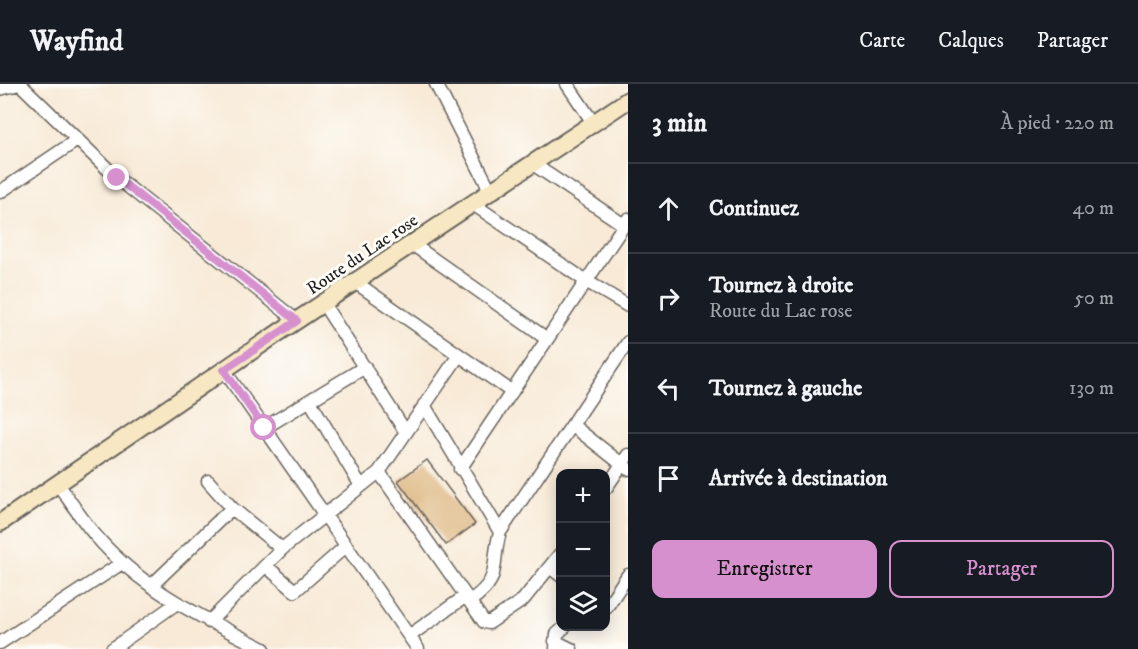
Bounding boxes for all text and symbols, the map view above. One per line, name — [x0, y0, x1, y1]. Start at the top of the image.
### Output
text: Wayfind — [30, 24, 123, 59]
text: Carte — [859, 28, 905, 54]
text: Calques — [938, 28, 1004, 54]
text: Partager — [1037, 28, 1108, 54]
text: 3 min — [652, 107, 707, 140]
text: À pied · 220 m — [1000, 111, 1114, 136]
route end — [103, 164, 129, 190]
icon: ahead — [652, 192, 685, 225]
text: Continuez — [709, 195, 799, 222]
text: 40 m — [1072, 196, 1114, 221]
street label: Route du Lac rose — [303, 210, 422, 300]
text: Tournez à droite — [709, 272, 853, 299]
icon: right — [652, 282, 685, 315]
text: 50 m — [1074, 286, 1114, 311]
text: Route du Lac rose — [709, 299, 852, 324]
icon: left — [652, 372, 685, 405]
text: Tournez à gauche — [709, 375, 862, 402]
text: 130 m — [1069, 376, 1114, 401]
route start — [250, 414, 276, 440]
icon: arrive — [652, 462, 685, 495]
text: Arrivée à destination — [709, 465, 888, 492]
map controls — [556, 469, 610, 631]
button: + — [556, 469, 610, 523]
button: − — [556, 523, 610, 577]
button: Enregistrer — [652, 540, 877, 598]
button: Partager — [889, 540, 1114, 598]
button: layers — [556, 577, 610, 631]

